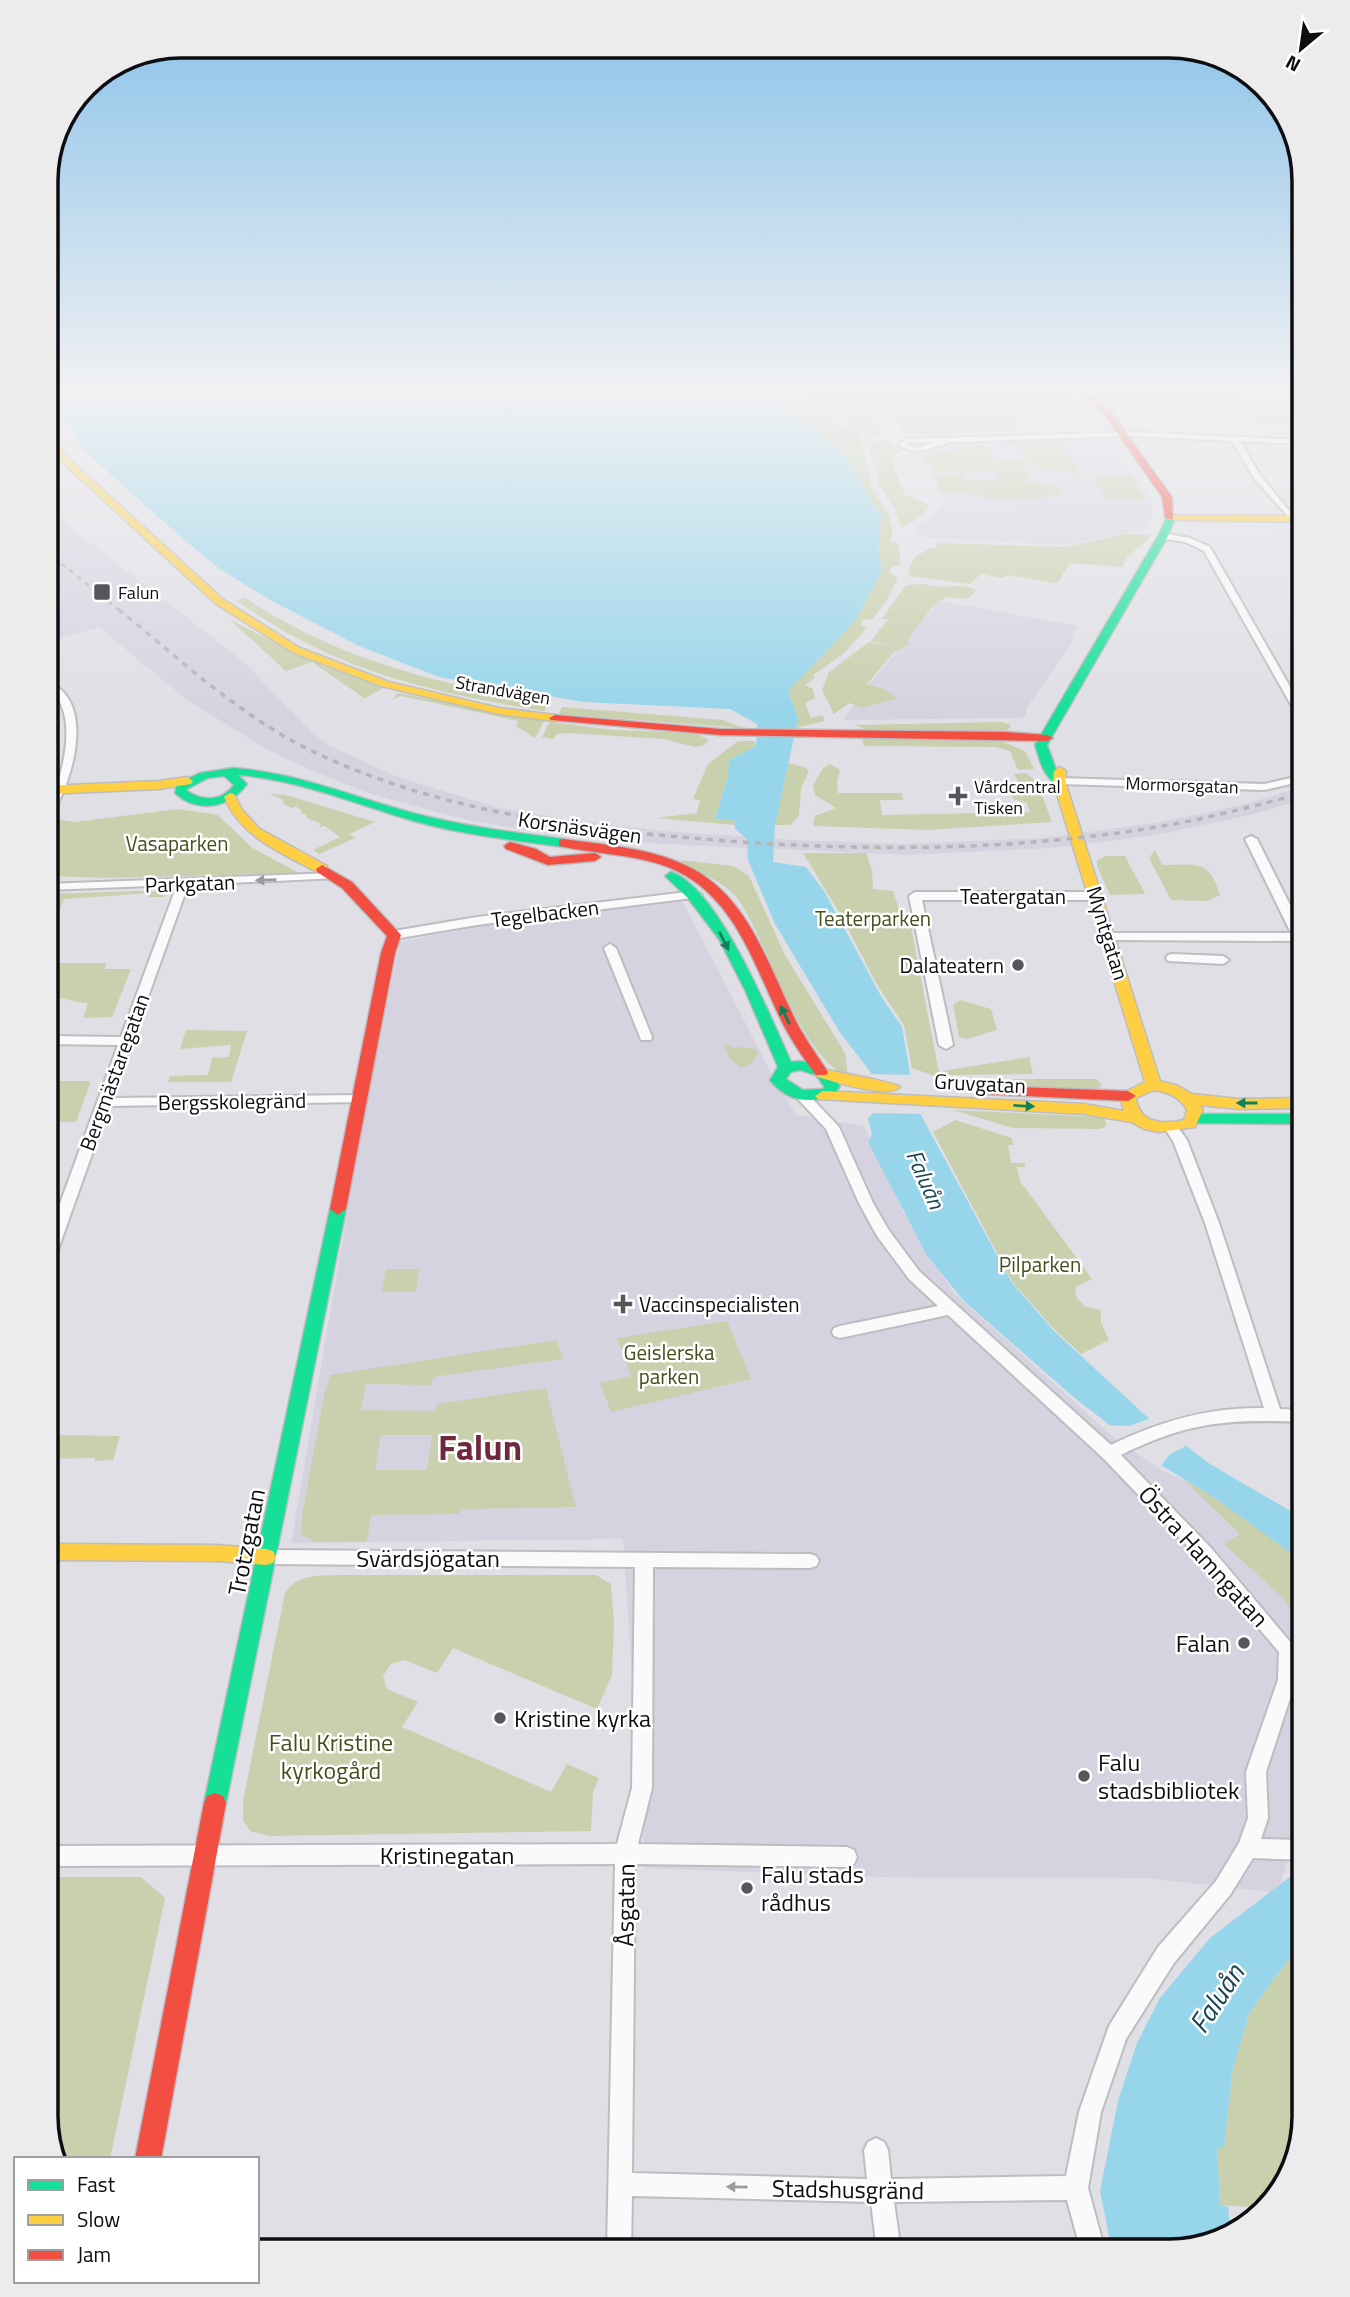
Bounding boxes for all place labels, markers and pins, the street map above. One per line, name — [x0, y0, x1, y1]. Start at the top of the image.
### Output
place label: Falun — [118, 579, 159, 606]
marker: Falun — [92, 582, 112, 602]
place label: Vårdcentral Tisken — [974, 773, 1061, 821]
marker: Vårdcentral Tisken — [948, 786, 968, 806]
place label: Dalateatern — [900, 949, 1004, 981]
marker: Dalateatern — [1010, 957, 1026, 973]
place label: Vaccinspecialisten — [639, 1288, 799, 1320]
marker: Vaccinspecialisten — [613, 1294, 633, 1314]
place label: Falan — [1176, 1625, 1230, 1661]
marker: Falan — [1236, 1635, 1252, 1651]
place label: Kristine kyrka — [514, 1700, 651, 1736]
marker: Kristine kyrka — [492, 1710, 508, 1726]
place label: Falu stadsbibliotek — [1098, 1744, 1240, 1808]
marker: Falu stadsbibliotek — [1076, 1768, 1092, 1784]
place label: Falu stads rådhus — [761, 1856, 864, 1920]
marker: Falu stads rådhus — [739, 1880, 755, 1896]

